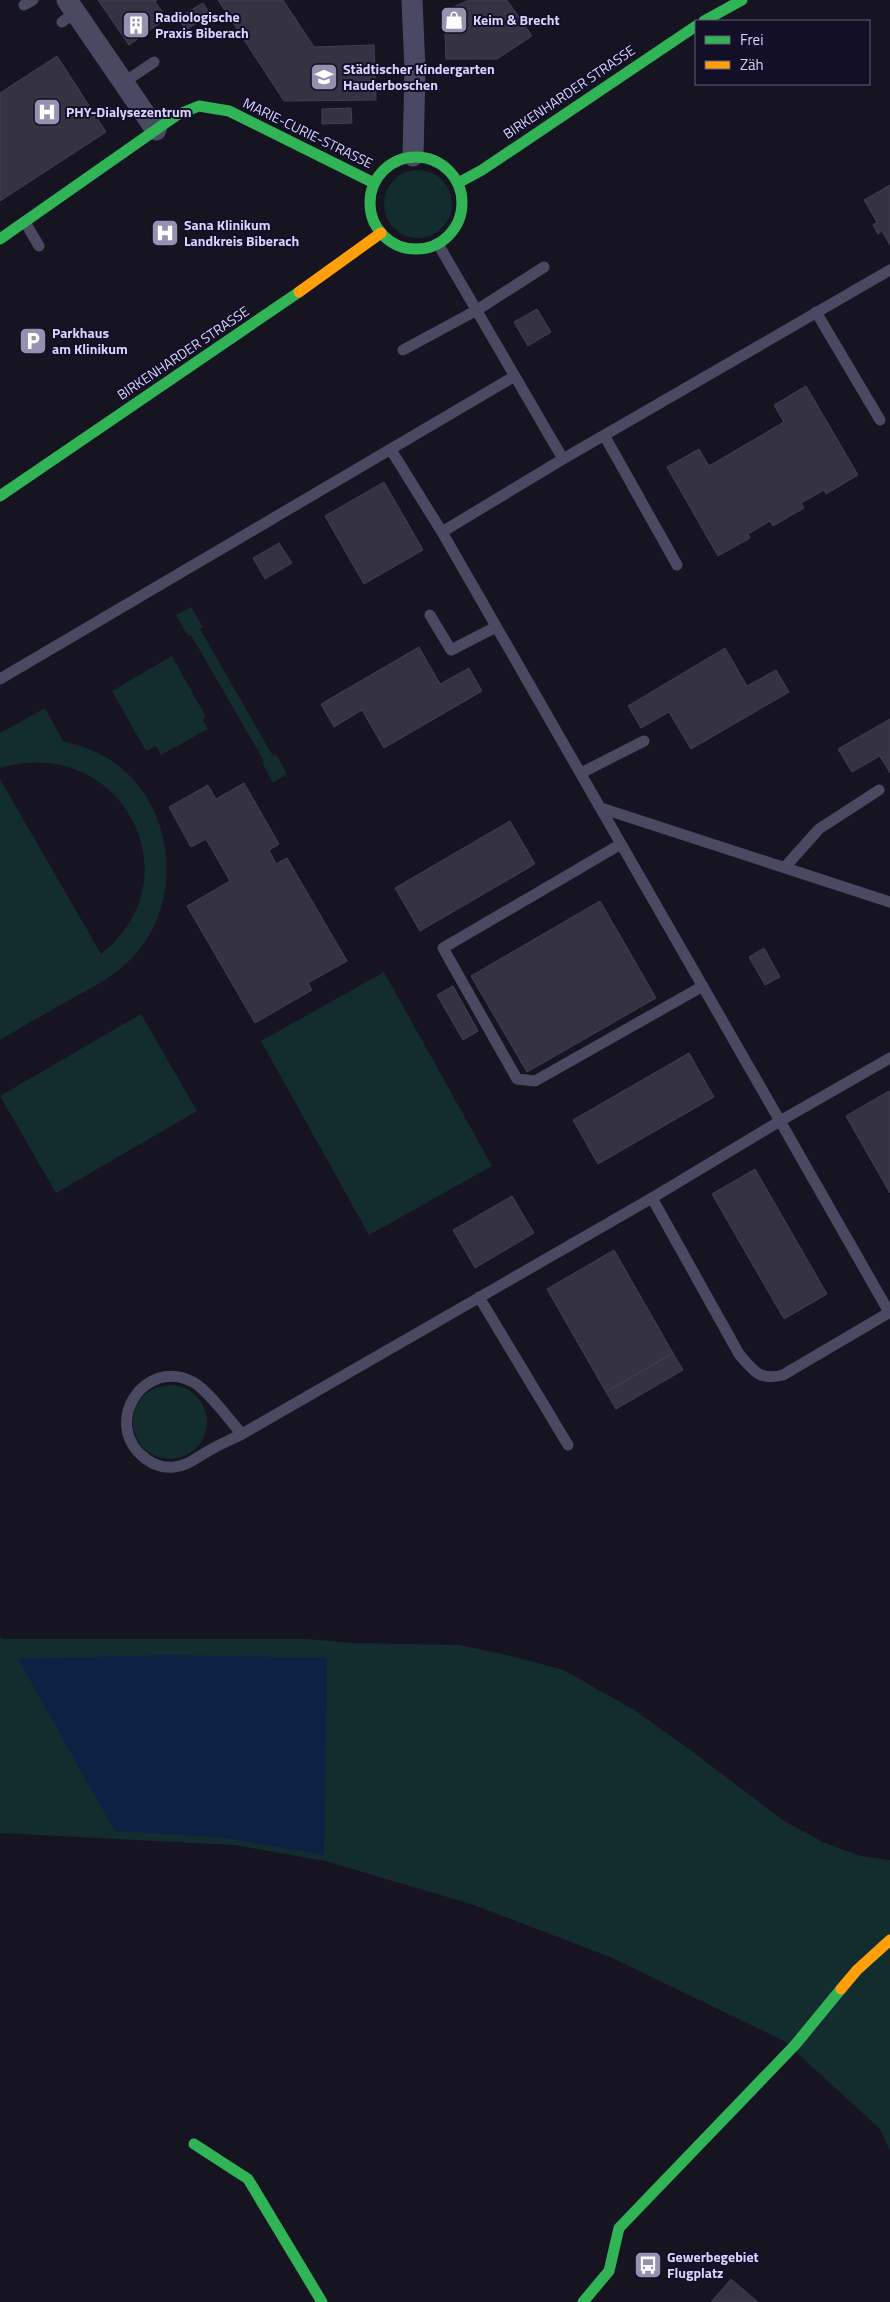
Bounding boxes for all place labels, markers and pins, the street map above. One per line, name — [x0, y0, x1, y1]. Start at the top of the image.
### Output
shop icon: Keim & Brecht — [439, 5, 469, 35]
place label: Radiologische Praxis Biberach — [155, 6, 249, 43]
place label: Keim & Brecht — [473, 9, 560, 30]
building icon: Radiologische Praxis Biberach — [121, 10, 151, 40]
place label: Städtischer Kindergarten Hauderboschen — [343, 58, 495, 95]
school or university icon: Städtischer Kindergarten Hauderboschen — [309, 62, 339, 92]
hospital icon: PHY-Dialysezentrum — [32, 97, 62, 127]
place label: PHY-Dialysezentrum — [66, 101, 192, 122]
place label: Sana Klinikum Landkreis Biberach — [184, 214, 299, 251]
hospital icon: Sana Klinikum Landkreis Biberach — [150, 218, 180, 248]
place label: Parkhaus am Klinikum — [52, 322, 128, 359]
parking icon: Parkhaus am Klinikum — [18, 326, 48, 356]
place label: Gewerbegebiet Flugplatz — [667, 2246, 759, 2283]
bus stop icon: Gewerbegebiet Flugplatz — [633, 2250, 663, 2280]

